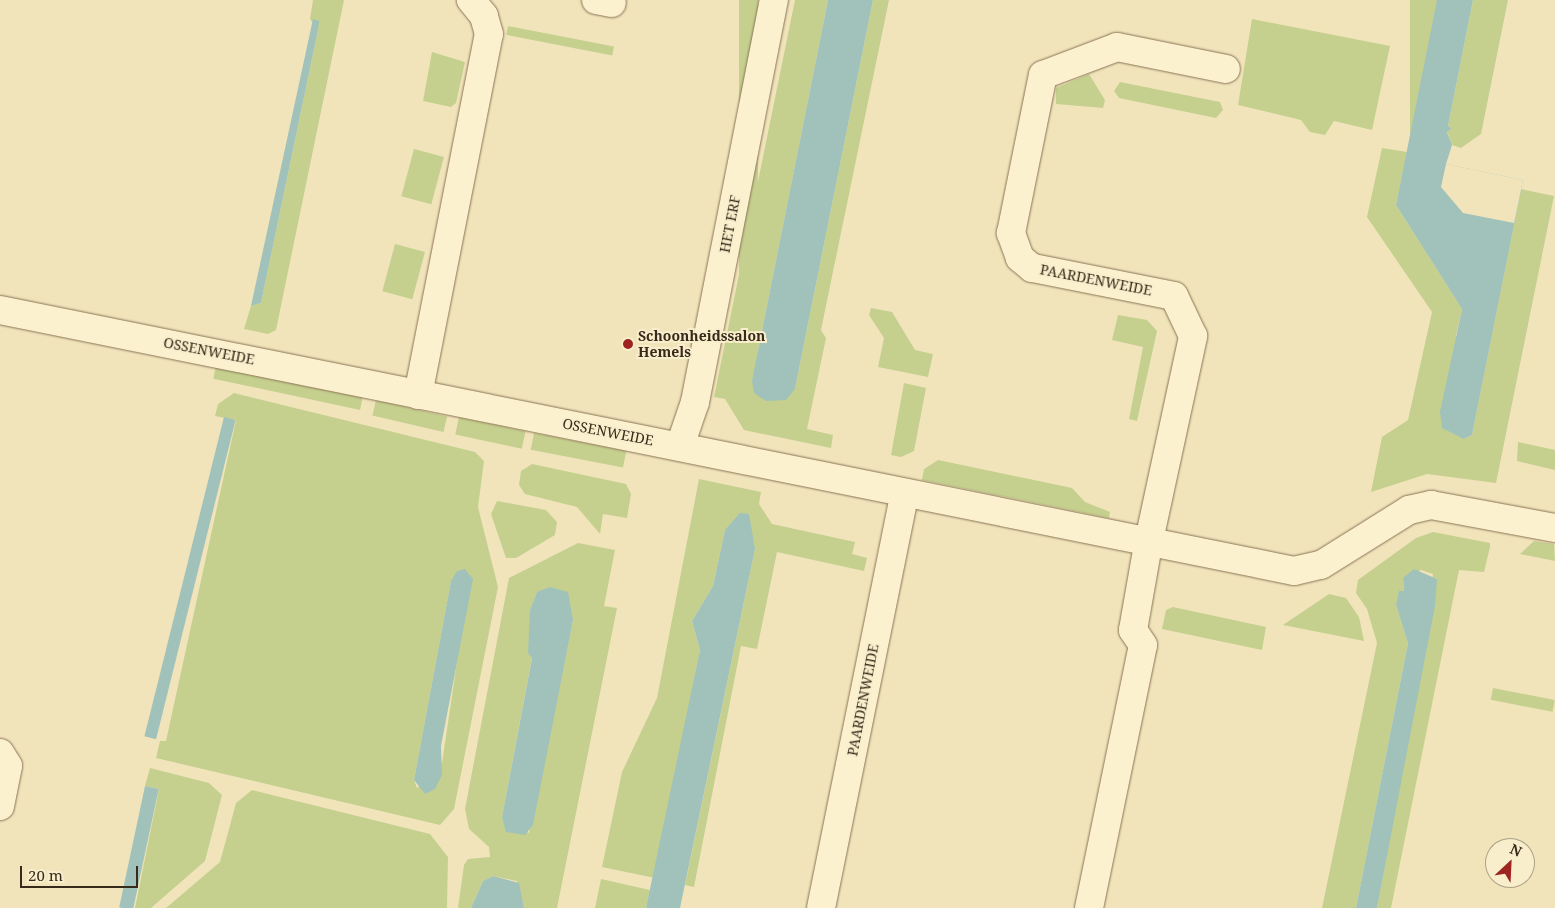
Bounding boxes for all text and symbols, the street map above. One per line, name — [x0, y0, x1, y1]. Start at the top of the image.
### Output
street label: HET ERF — [716, 194, 744, 254]
street label: PAARDENWEIDE — [1039, 261, 1153, 299]
place label: Schoonheidssalon Hemels — [638, 328, 765, 361]
street label: OSSENWEIDE — [162, 334, 256, 368]
marker: Schoonheidssalon Hemels — [622, 338, 634, 350]
street label: OSSENWEIDE — [561, 415, 655, 449]
street label: PAARDENWEIDE — [844, 643, 882, 757]
north arrow — [1485, 838, 1535, 888]
text: N — [1507, 839, 1525, 861]
scale bar — [22, 856, 140, 888]
text: 20 m — [28, 865, 63, 885]

